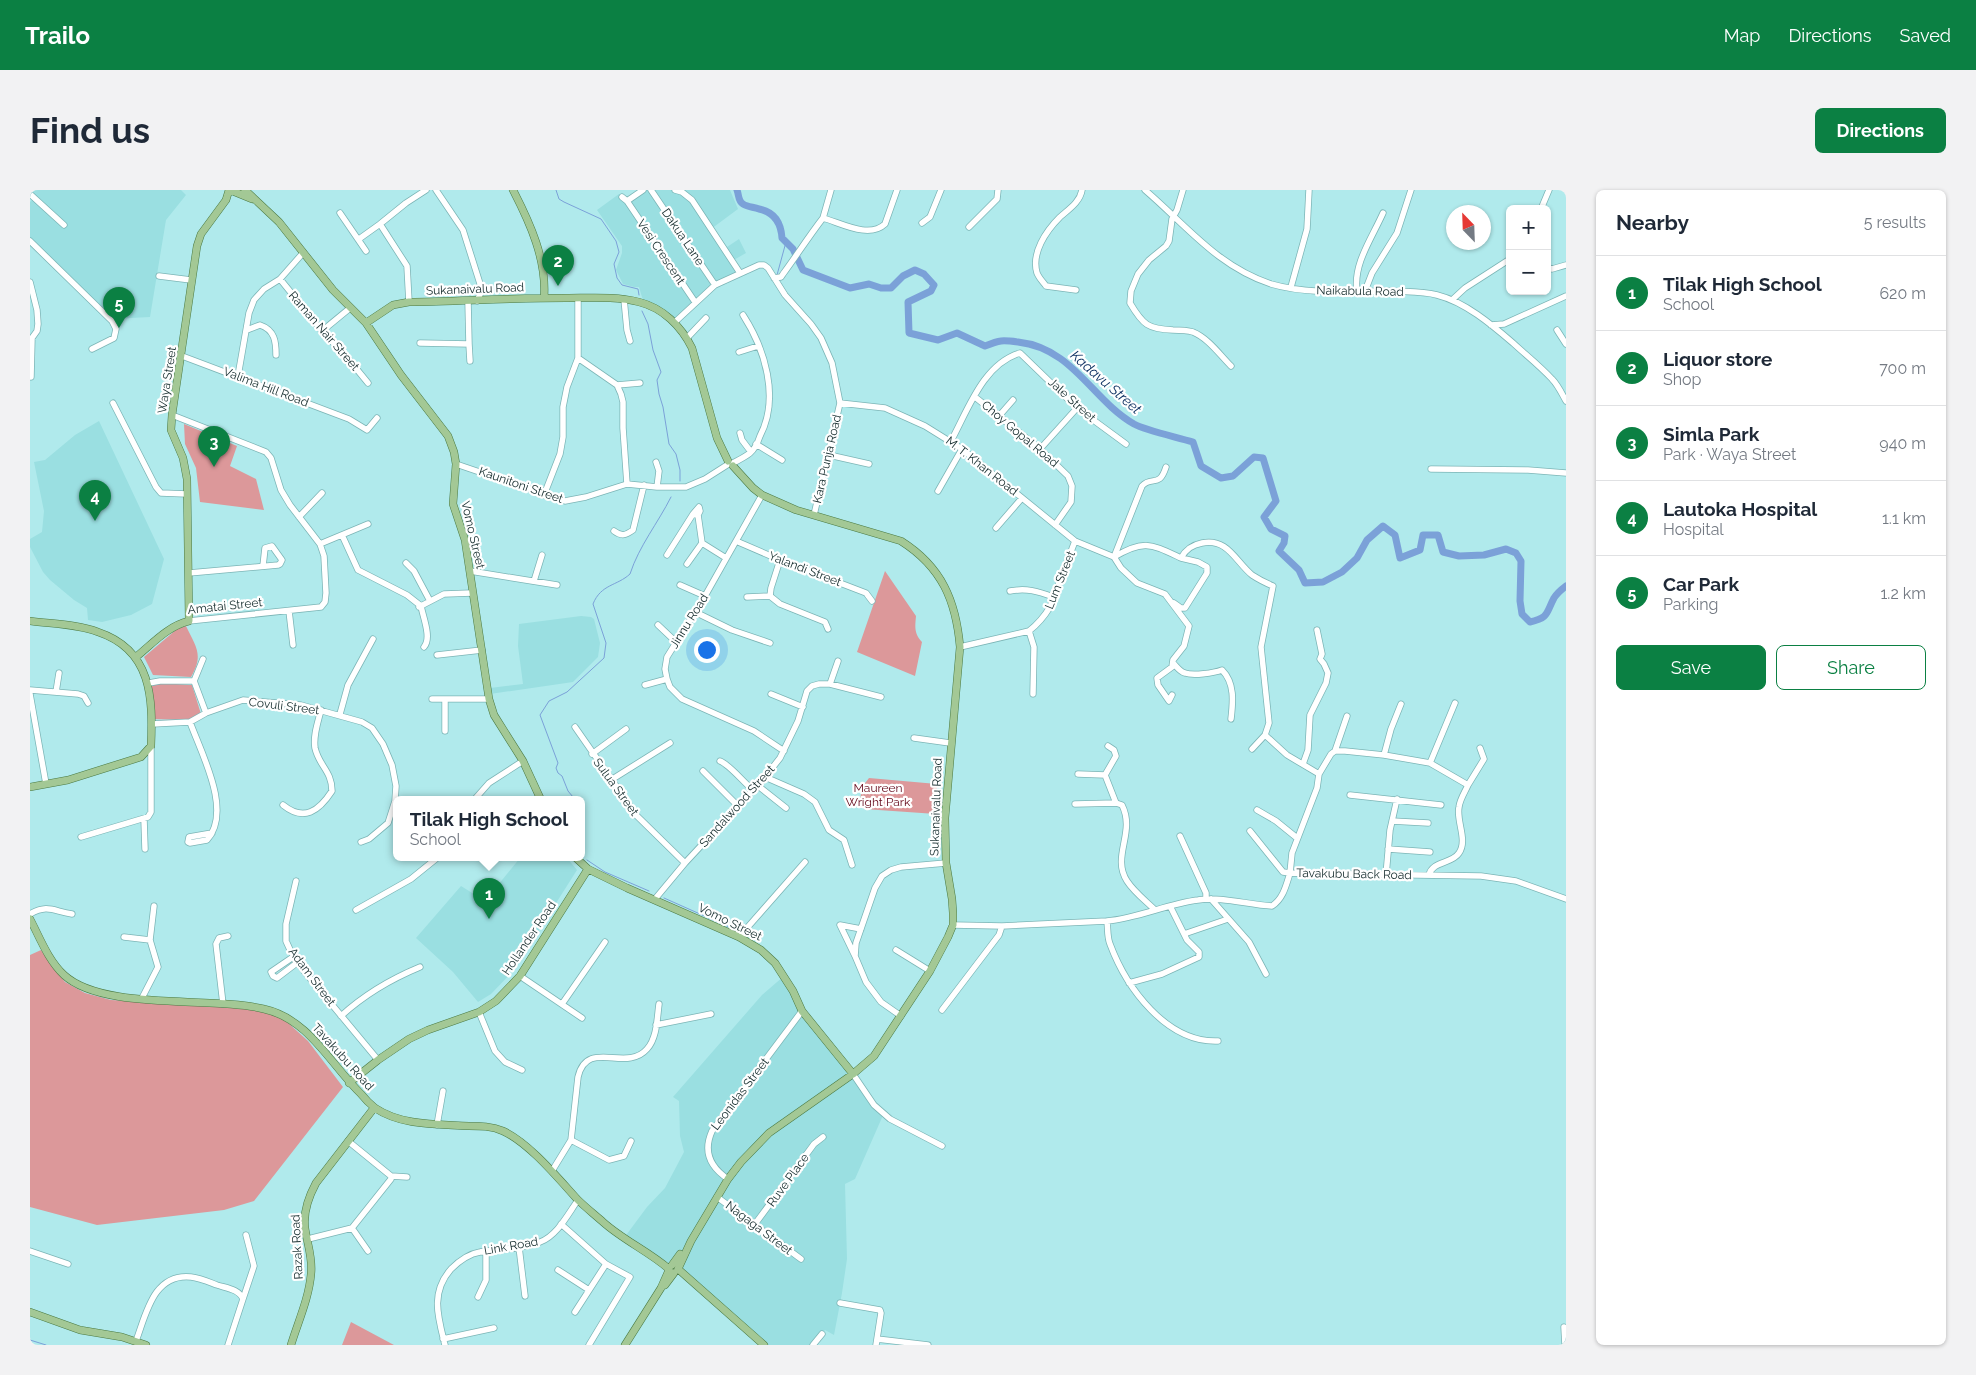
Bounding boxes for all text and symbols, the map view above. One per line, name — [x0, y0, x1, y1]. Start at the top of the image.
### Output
text: Trailo — [25, 21, 90, 50]
text: Map — [1724, 25, 1760, 46]
text: Directions — [1788, 25, 1872, 46]
text: Saved — [1900, 25, 1951, 46]
button: Directions — [1815, 108, 1946, 153]
text: Find us — [30, 110, 150, 151]
north arrow — [1446, 205, 1491, 250]
map controls — [1506, 205, 1551, 295]
button: + — [1506, 205, 1551, 250]
street label: Dakua Lane — [659, 206, 707, 268]
text: Nearby — [1616, 210, 1689, 235]
text: 5 results — [1864, 213, 1926, 232]
street label: Vesi Crescent — [634, 217, 688, 287]
pin: 2 — [542, 245, 574, 286]
button: − — [1506, 250, 1551, 295]
text: Tilak High School — [1663, 273, 1822, 295]
street label: Sukanaivalu Road — [426, 280, 524, 298]
street label: Naikabula Road — [1316, 283, 1404, 299]
text: 1 — [1628, 284, 1636, 303]
text: 620 m — [1879, 284, 1926, 303]
pin: 5 — [103, 287, 135, 328]
street label: Raman Nair Street — [286, 288, 362, 374]
text: School — [1663, 295, 1714, 314]
street label: Waya Street — [155, 346, 179, 414]
water label: Kadavu Street — [1067, 347, 1145, 417]
text: Liquor store — [1663, 348, 1772, 370]
text: 2 — [1627, 359, 1637, 378]
text: 700 m — [1879, 359, 1926, 378]
street label: Valima Hill Road — [221, 364, 311, 410]
text: Shop — [1663, 370, 1701, 389]
street label: Jale Street — [1045, 375, 1099, 425]
street label: Choy Gopal Road — [979, 398, 1061, 470]
street label: Kara Punja Road — [810, 413, 844, 505]
text: Simla Park — [1663, 423, 1759, 445]
pin: 3 — [198, 426, 230, 467]
street label: M. T. Khan Road — [943, 434, 1021, 498]
text: 3 — [1628, 434, 1636, 453]
text: 940 m — [1879, 434, 1926, 453]
text: Park · Waya Street — [1663, 445, 1796, 464]
street label: Kaunitoni Street — [477, 464, 565, 506]
pin: 4 — [79, 480, 111, 521]
text: Lautoka Hospital — [1663, 498, 1817, 520]
street label: Vomo Street — [458, 500, 488, 570]
text: 4 — [1627, 509, 1637, 528]
text: 1.1 km — [1882, 509, 1926, 528]
text: Hospital — [1663, 520, 1724, 539]
street label: Yalandi Street — [767, 549, 843, 589]
street label: Lum Street — [1042, 549, 1078, 611]
text: Car Park — [1663, 573, 1739, 595]
text: 5 — [1628, 584, 1636, 603]
text: 1.2 km — [1881, 584, 1926, 603]
street label: Jinnu Road — [667, 591, 711, 651]
street label: Amatai Street — [187, 595, 263, 617]
text: Parking — [1663, 595, 1718, 614]
your location — [694, 637, 720, 663]
button: Save — [1616, 645, 1766, 690]
button: Share — [1776, 645, 1926, 690]
street label: Covuli Street — [248, 695, 320, 717]
street label: Sulua Street — [590, 756, 642, 818]
street label: Sukanaivalu Road — [927, 758, 945, 856]
street label: Sandalwood Street — [697, 762, 777, 850]
park label: Maureen Wright Park — [846, 781, 911, 809]
popup — [393, 796, 585, 861]
text: Tilak High School — [410, 808, 568, 830]
text: School — [410, 830, 461, 849]
street label: Tavakubu Back Road — [1296, 866, 1412, 882]
pin: 1 — [473, 878, 505, 919]
street label: Hollander Road — [499, 898, 559, 978]
street label: Vomo Street — [696, 901, 764, 943]
street label: Adam Street — [286, 945, 338, 1009]
street label: Tavakubu Road — [309, 1021, 377, 1093]
street label: Leonidas Street — [708, 1055, 772, 1133]
street label: Ruve Place — [764, 1151, 812, 1209]
street label: Nagaga Street — [723, 1198, 795, 1258]
street label: Razak Road — [288, 1214, 306, 1280]
street label: Link Road — [483, 1234, 539, 1258]

